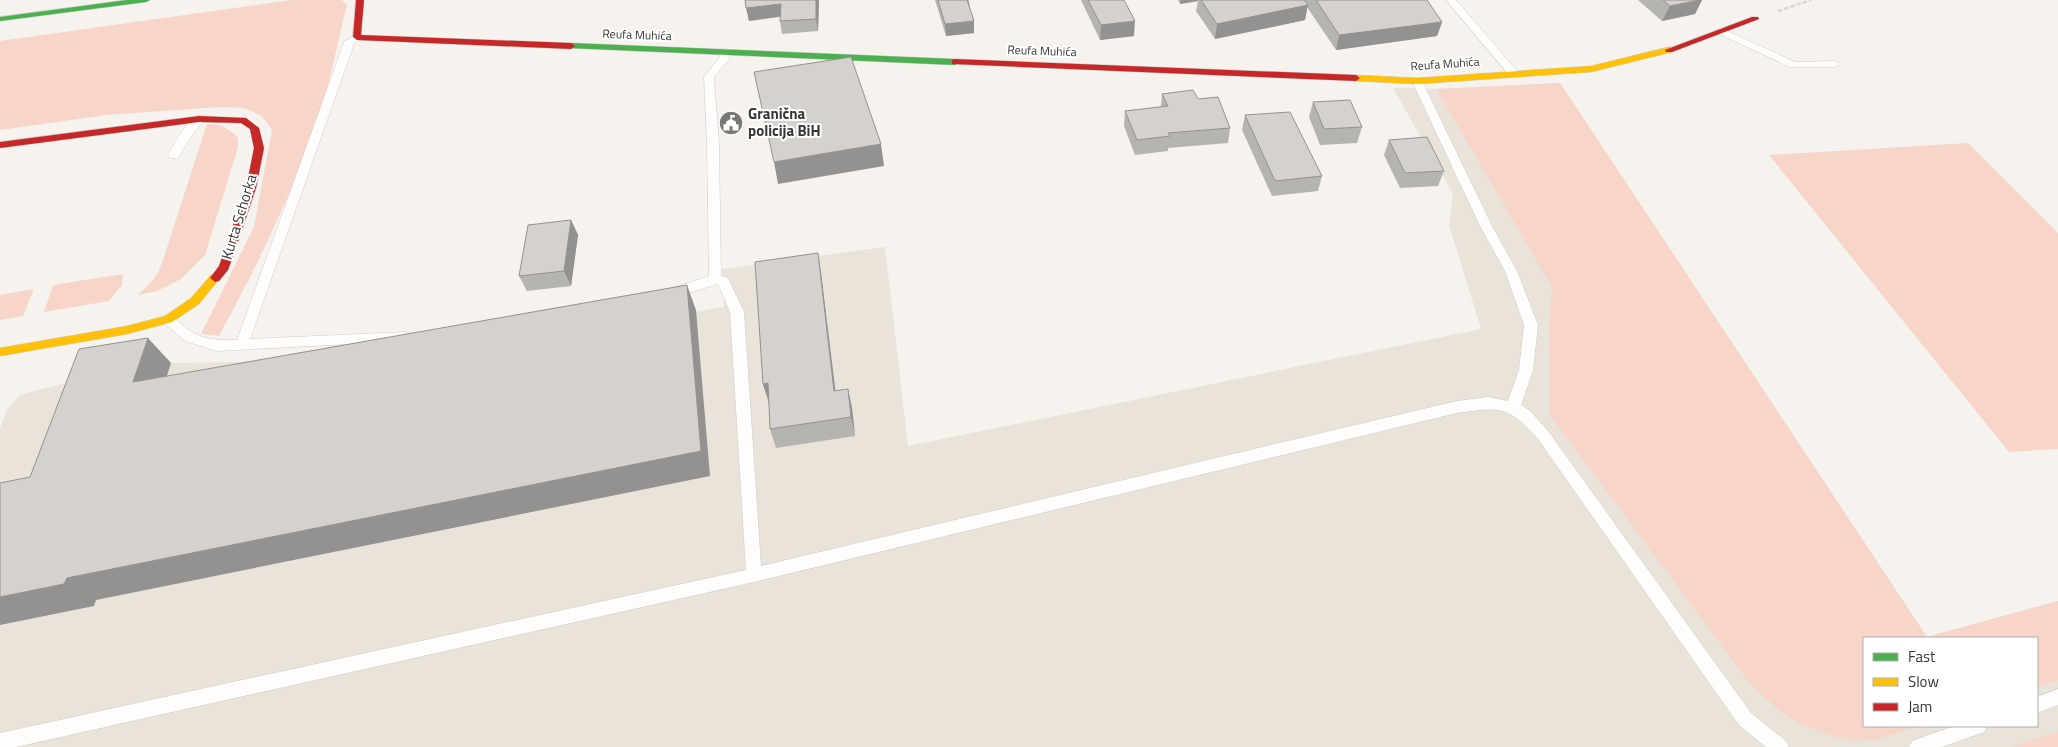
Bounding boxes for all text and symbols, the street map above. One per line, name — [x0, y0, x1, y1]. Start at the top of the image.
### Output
street label: Reufa Muhića — [602, 24, 672, 45]
street label: Reufa Muhića — [1007, 40, 1077, 61]
street label: Reufa Muhića — [1410, 52, 1480, 75]
place label: Granična policija BiH — [748, 102, 821, 142]
public building icon: Granična policija BiH — [718, 110, 744, 136]
street label: Kurta Schorka — [215, 171, 263, 262]
legend — [1863, 637, 2038, 727]
text: Fast — [1908, 645, 1936, 668]
text: Slow — [1908, 670, 1939, 693]
text: Jam — [1908, 695, 1932, 718]

